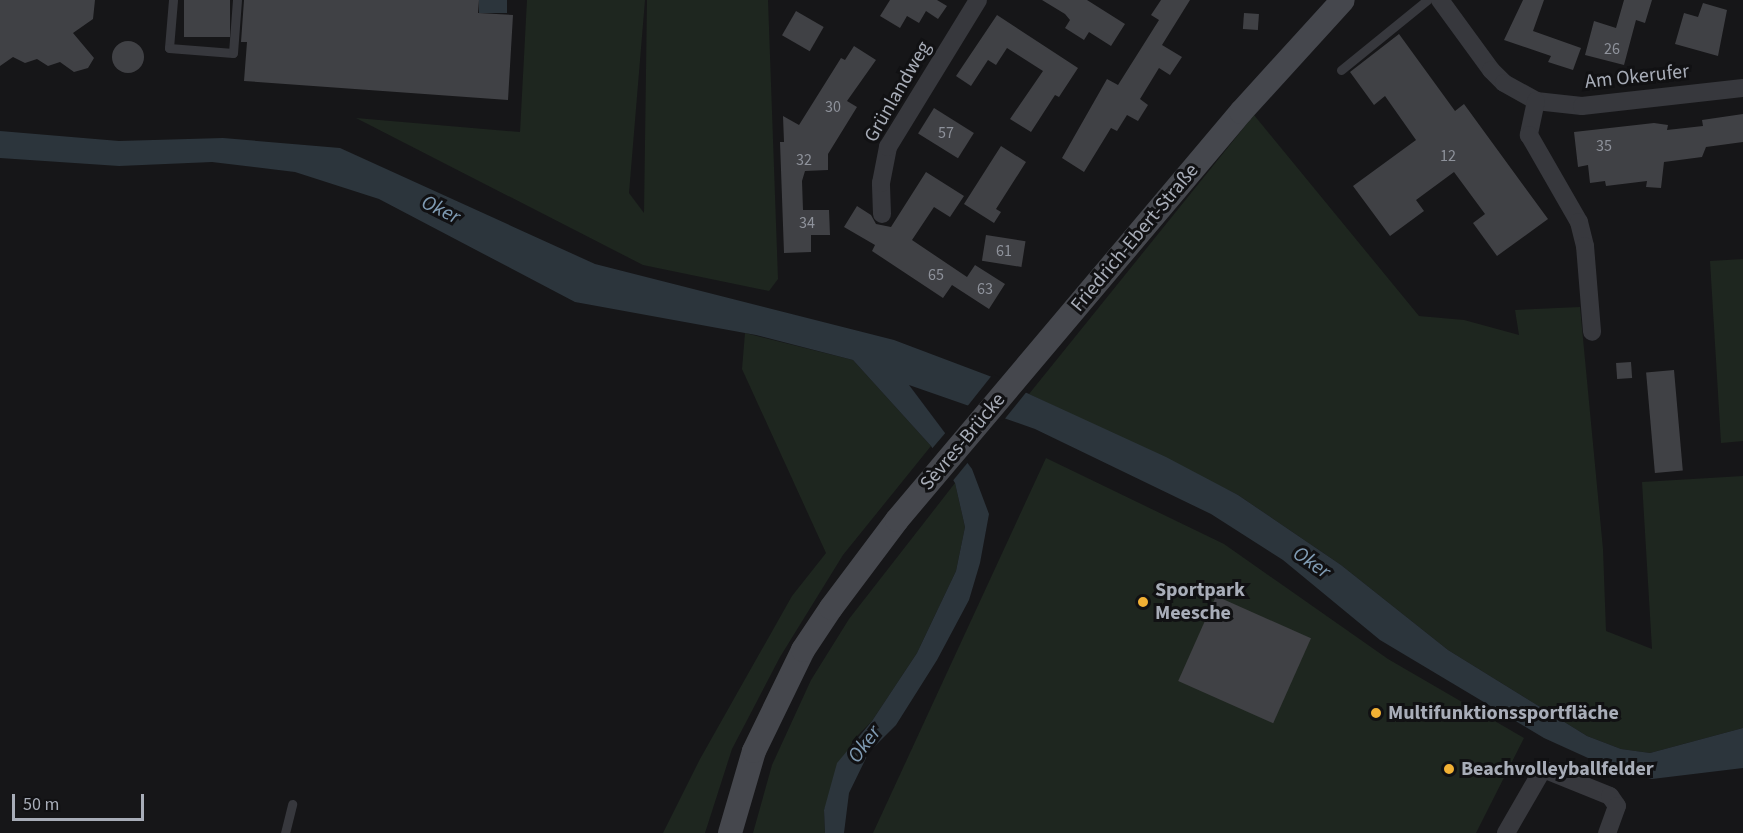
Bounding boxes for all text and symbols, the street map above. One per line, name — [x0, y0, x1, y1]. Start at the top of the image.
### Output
street label: Grünlandweg — [860, 37, 936, 147]
house number: 26 — [1604, 39, 1620, 59]
street label: Am Okerufer — [1584, 60, 1690, 94]
house number: 30 — [825, 97, 841, 117]
house number: 57 — [938, 123, 954, 143]
house number: 35 — [1596, 136, 1612, 156]
house number: 12 — [1440, 146, 1456, 166]
house number: 32 — [796, 150, 812, 170]
street label: Friedrich-Ebert-Straße — [1066, 159, 1204, 317]
water label: Oker — [417, 189, 465, 229]
house number: 34 — [799, 213, 815, 233]
house number: 61 — [996, 241, 1012, 261]
house number: 65 — [928, 265, 944, 285]
house number: 63 — [977, 279, 993, 299]
street label: Sèvres-Brücke — [915, 388, 1011, 496]
water label: Oker — [1288, 540, 1336, 584]
place label: Sportpark Meesche — [1155, 578, 1245, 625]
marker: Sportpark Meesche — [1136, 595, 1150, 609]
place label: Multifunktionssportfläche — [1388, 701, 1619, 725]
marker: Multifunktionssportfläche — [1369, 706, 1383, 720]
water label: Oker — [842, 720, 886, 768]
place label: Beachvolleyballfelder — [1461, 757, 1654, 781]
marker: Beachvolleyballfelder — [1442, 762, 1456, 776]
scale bar — [15, 782, 147, 820]
text: 50 m — [23, 792, 59, 817]

